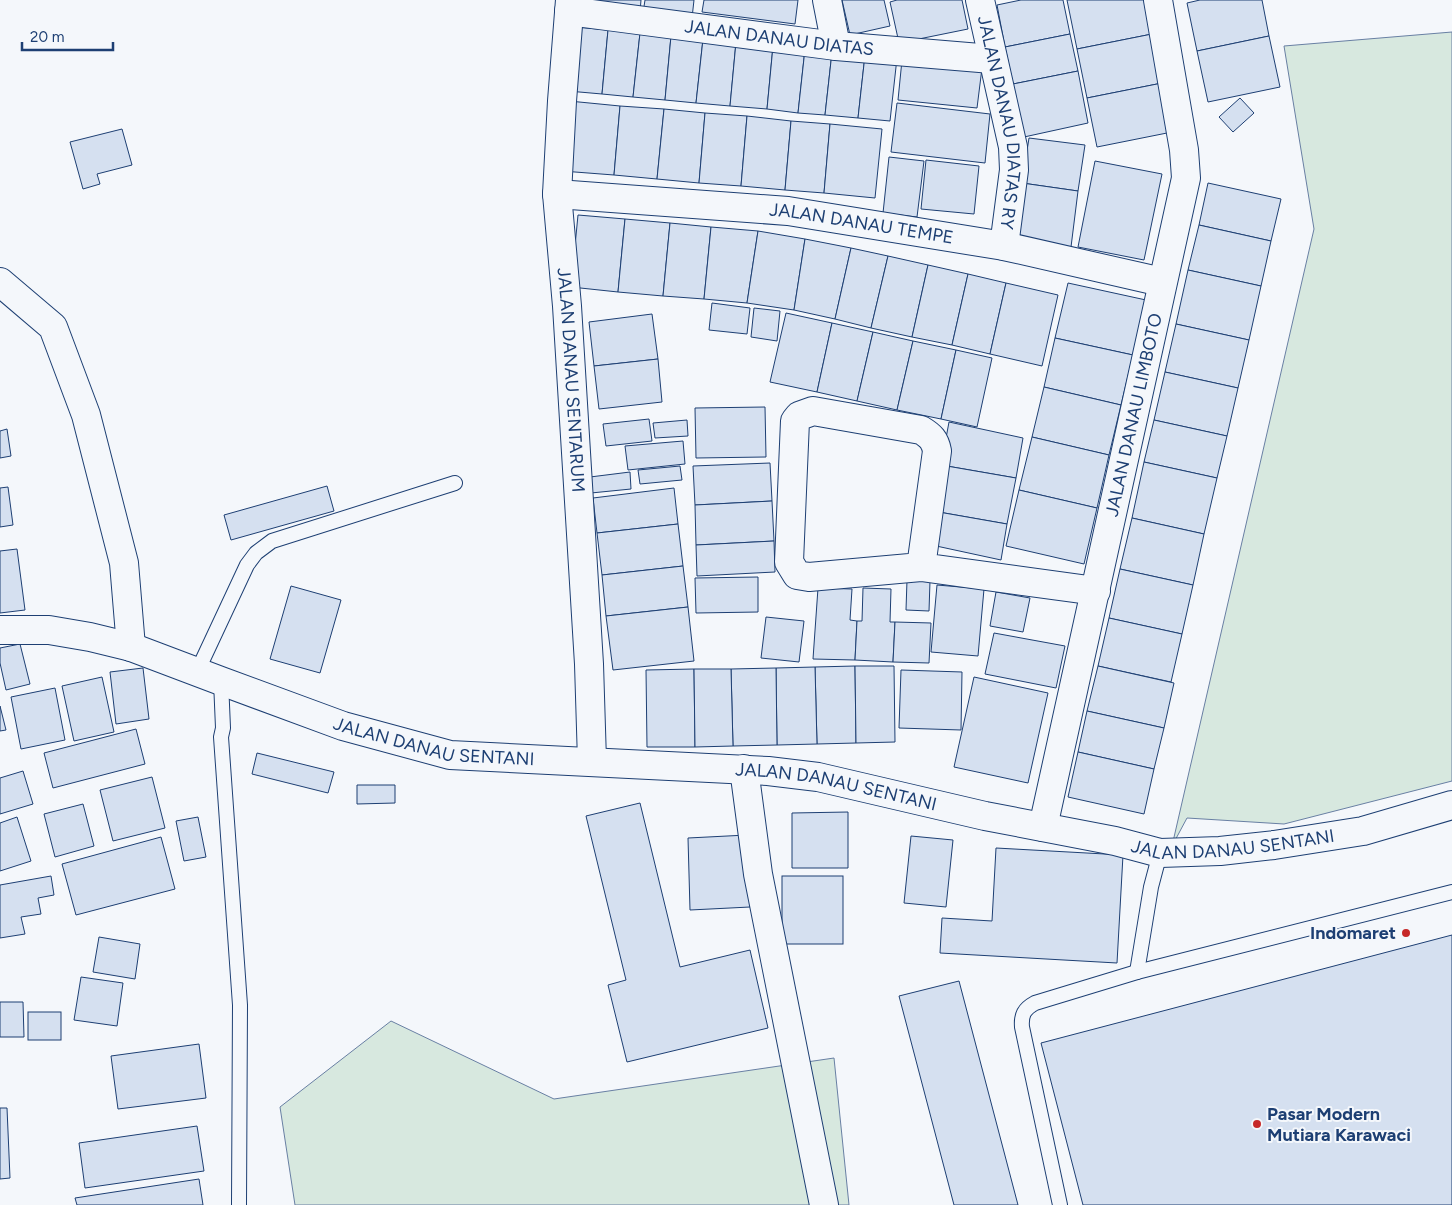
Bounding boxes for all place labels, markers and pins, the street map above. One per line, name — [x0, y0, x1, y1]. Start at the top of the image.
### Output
place label: Indomaret — [1310, 922, 1396, 944]
marker: Indomaret — [1400, 927, 1412, 939]
place label: Pasar Modern Mutiara Karawaci — [1267, 1103, 1411, 1146]
marker: Pasar Modern Mutiara Karawaci — [1251, 1118, 1263, 1130]

